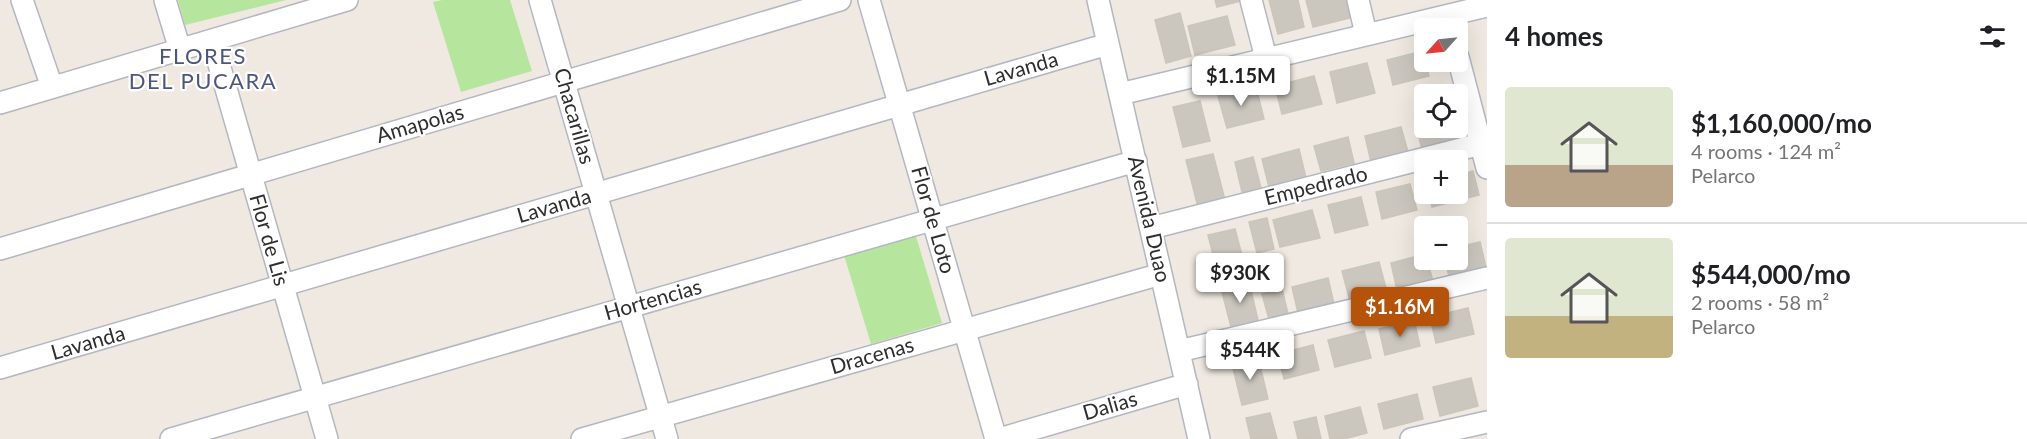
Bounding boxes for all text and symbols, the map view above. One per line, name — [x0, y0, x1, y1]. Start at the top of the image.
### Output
north arrow — [1414, 18, 1468, 72]
map controls — [1414, 18, 1468, 270]
text: 4 homes — [1505, 20, 1603, 52]
icon: filters — [1976, 20, 2009, 53]
district label: FLORES DEL PUCARA — [129, 42, 277, 94]
street label: Lavanda — [981, 45, 1061, 90]
pin: $1.15M — [1192, 56, 1290, 107]
text: $1.15M — [1206, 63, 1276, 87]
street label: Chacarillas — [550, 65, 601, 167]
button: locate — [1414, 84, 1468, 138]
street label: Amapolas — [373, 98, 466, 147]
text: $1,160,000/mo — [1691, 107, 1872, 139]
icon: home — [1553, 111, 1625, 183]
text: 4 rooms · 124 m² — [1691, 139, 1841, 163]
button: + — [1414, 150, 1468, 204]
street label: Avenida Duao — [1124, 153, 1177, 284]
street label: Empedrado — [1262, 160, 1370, 209]
street label: Flor de Loto — [907, 163, 962, 276]
text: Pelarco — [1691, 163, 1755, 187]
street label: Lavanda — [514, 182, 594, 227]
street label: Flor de Lis — [245, 191, 295, 288]
button: − — [1414, 216, 1468, 270]
pin: $930K — [1198, 253, 1282, 304]
text: $544,000/mo — [1691, 258, 1851, 290]
text: $930K — [1210, 260, 1270, 284]
icon: home — [1553, 262, 1625, 334]
street label: Hortencias — [601, 273, 704, 324]
pin: $1.16M — [1351, 287, 1449, 338]
text: 2 rooms · 58 m² — [1691, 290, 1829, 314]
text: $1.16M — [1365, 294, 1435, 318]
text: Pelarco — [1691, 314, 1755, 338]
street label: Lavanda — [48, 319, 128, 364]
pin: $544K — [1208, 330, 1292, 381]
street label: Dracenas — [827, 331, 916, 378]
text: $544K — [1220, 337, 1280, 361]
street label: Dalias — [1079, 385, 1140, 424]

